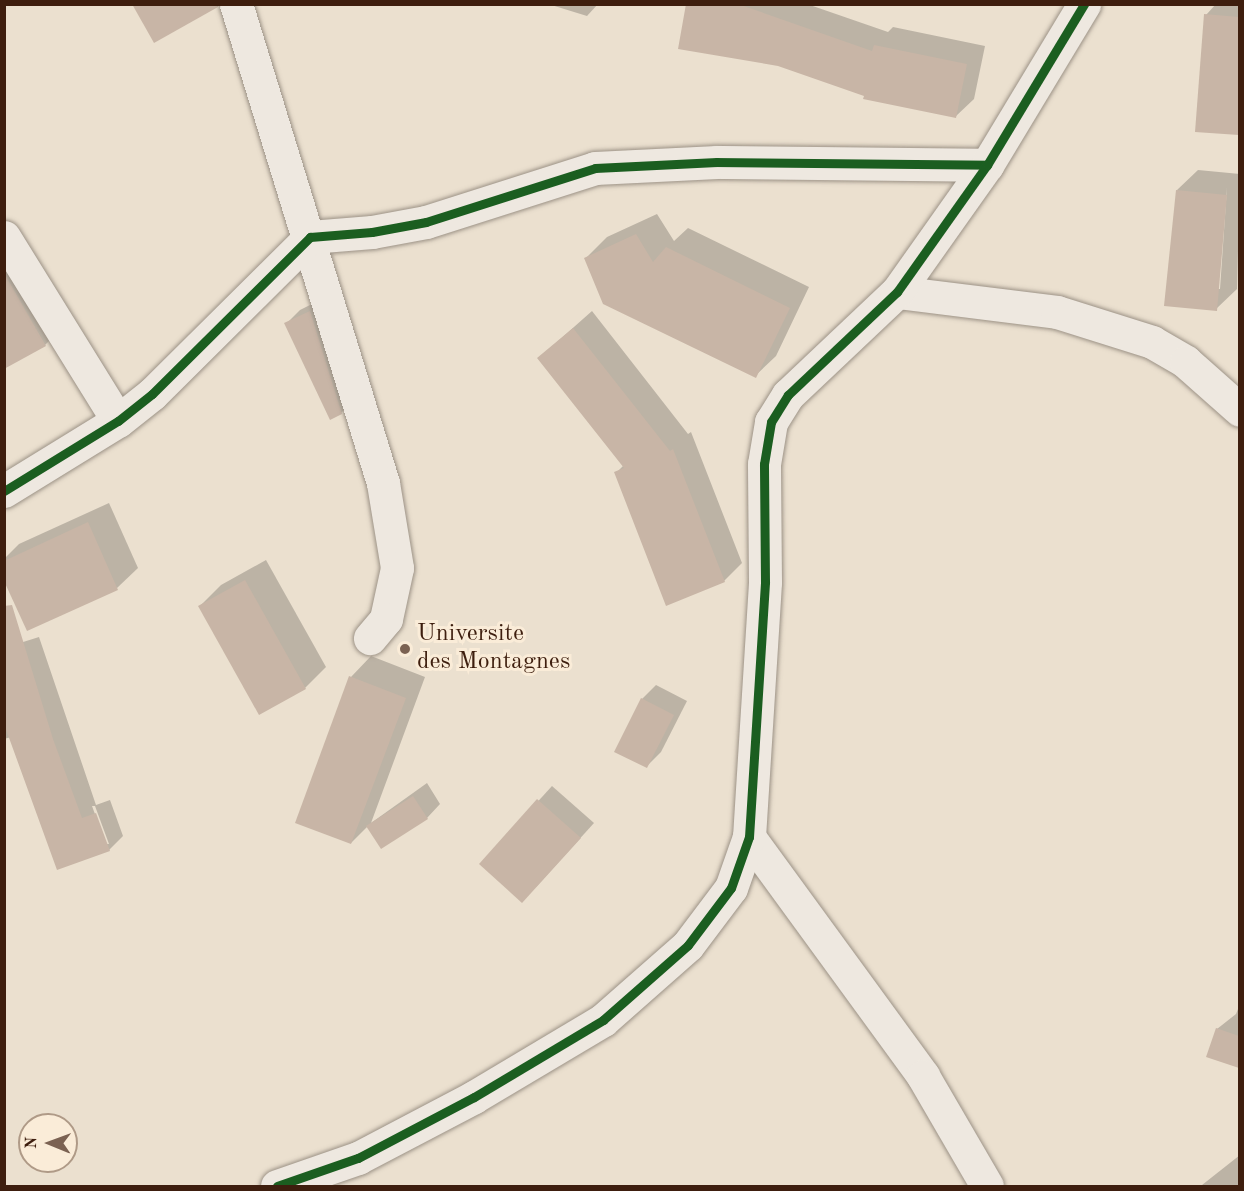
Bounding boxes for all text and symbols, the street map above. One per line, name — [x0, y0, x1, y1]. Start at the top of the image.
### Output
place label: Universite des Montagnes — [417, 621, 570, 677]
marker: Universite des Montagnes — [398, 642, 412, 656]
north arrow — [18, 1113, 78, 1173]
text: N — [24, 1136, 40, 1149]

